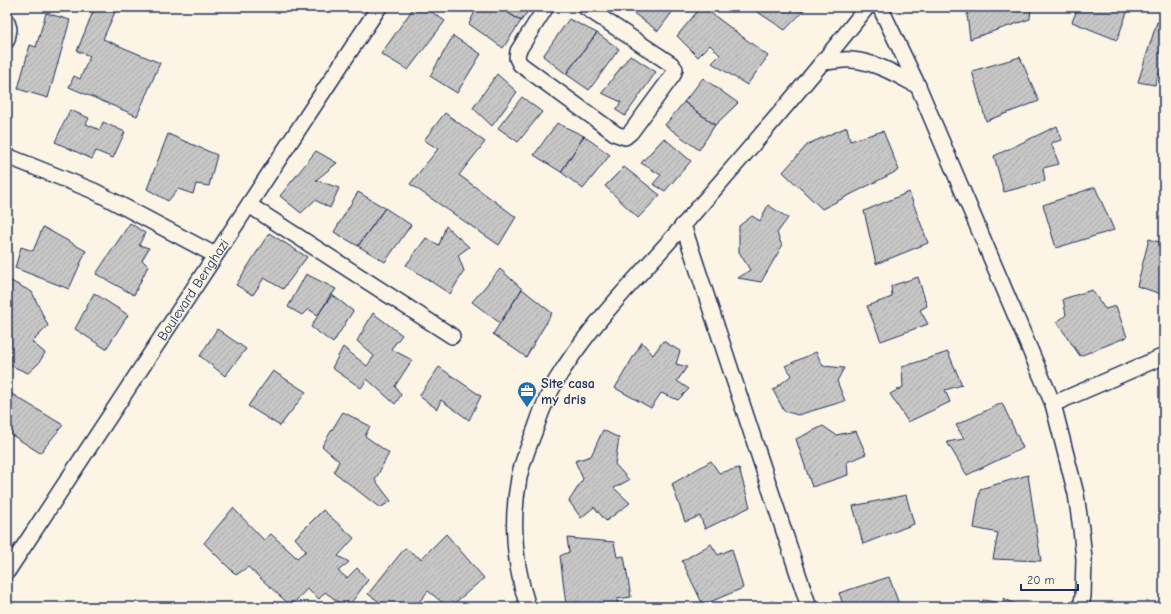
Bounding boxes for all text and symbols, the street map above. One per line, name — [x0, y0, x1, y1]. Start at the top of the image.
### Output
street label: Boulevard Benghazi — [153, 236, 232, 344]
place label: Site casa my dris — [541, 375, 595, 408]
office icon: Site casa my dris — [516, 380, 538, 408]
scale bar — [1021, 566, 1078, 592]
text: 20 m — [1027, 573, 1055, 587]

